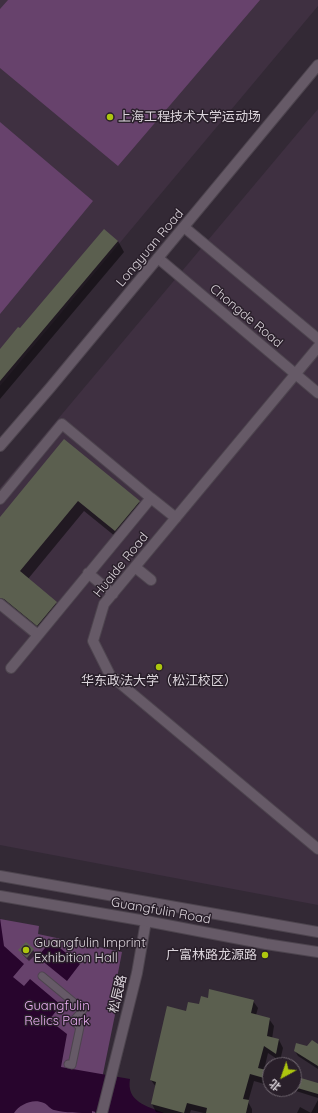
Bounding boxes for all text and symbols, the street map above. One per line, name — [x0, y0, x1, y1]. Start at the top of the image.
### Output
place label: 上海工程技术大学运动场 — [118, 109, 261, 125]
marker: 上海工程技术大学运动场 — [105, 112, 115, 122]
street label: Longyuan Road — [113, 206, 187, 290]
street label: Chongde Road — [206, 281, 286, 351]
street label: Huaide Road — [90, 530, 152, 600]
marker: 华东政法大学（松江校区） — [154, 662, 164, 672]
place label: 华东政法大学（松江校区） — [81, 673, 237, 689]
street label: Guangfulin Road — [110, 895, 212, 927]
place label: Guangfulin Imprint Exhibition Hall — [34, 935, 146, 966]
marker: Guangfulin Imprint Exhibition Hall — [21, 945, 31, 955]
place label: 广富林路龙源路 — [166, 947, 257, 963]
marker: 广富林路龙源路 — [260, 950, 270, 960]
street label: 松辰路 — [106, 973, 130, 1015]
park label: Guangfulin Relics Park — [24, 998, 90, 1029]
north arrow — [262, 1057, 302, 1097]
text: 北 — [266, 1077, 284, 1094]

